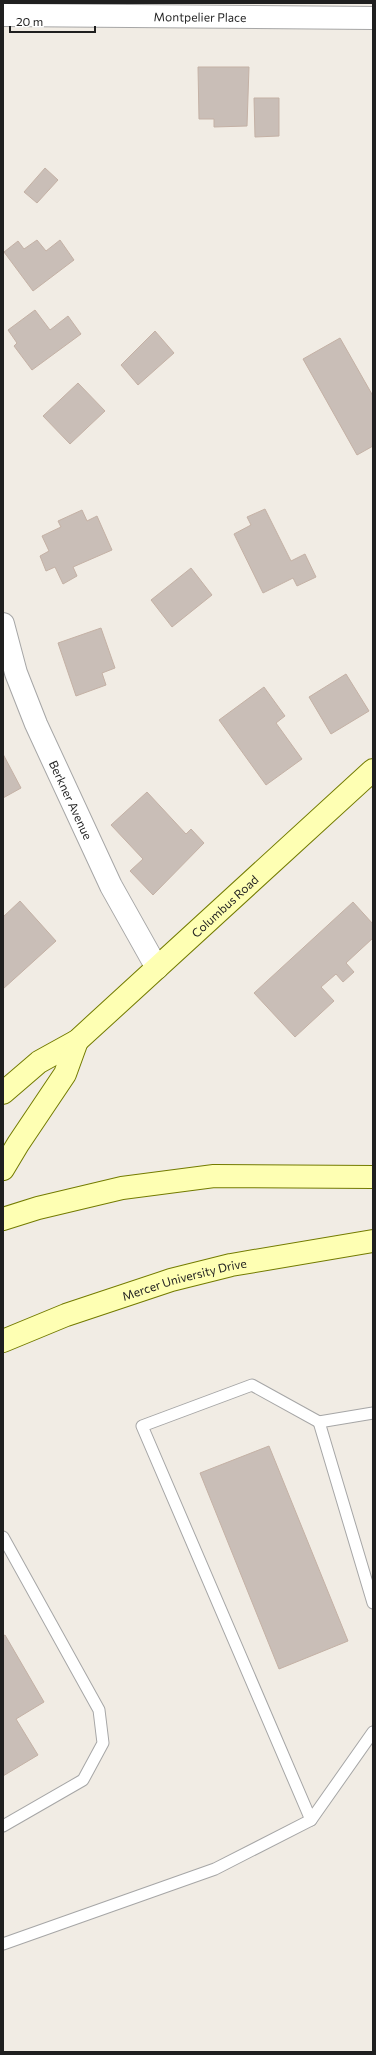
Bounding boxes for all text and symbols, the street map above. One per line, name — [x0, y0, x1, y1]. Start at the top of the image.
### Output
scale bar — [10, 8, 95, 34]
street label: Montpelier Place — [154, 9, 246, 24]
text: 20 m — [16, 14, 43, 28]
street label: Berkner Avenue — [47, 758, 95, 842]
street label: Columbus Road — [188, 872, 261, 940]
street label: Mercer University Drive — [120, 1256, 248, 1303]

